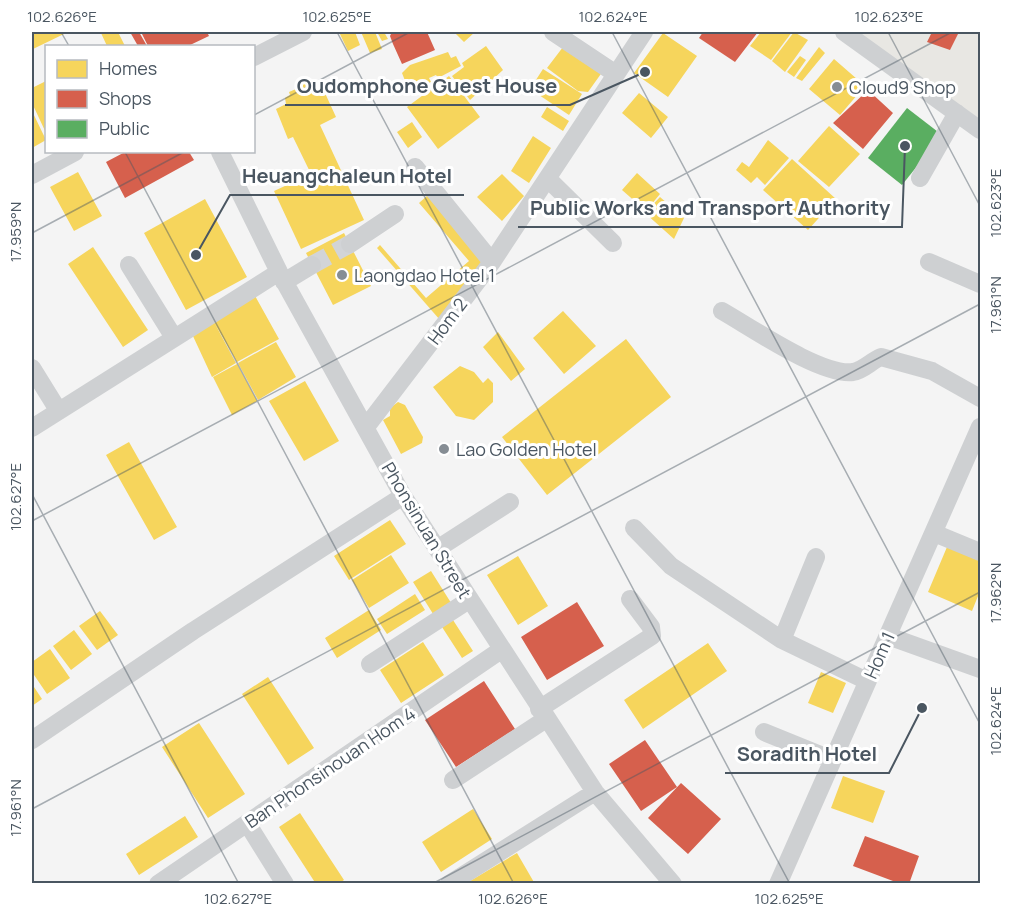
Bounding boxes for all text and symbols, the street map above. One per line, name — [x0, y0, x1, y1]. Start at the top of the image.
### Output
text: 102.626°E — [27, 6, 97, 27]
text: 102.625°E — [302, 6, 372, 27]
text: 102.624°E — [578, 6, 648, 27]
text: 102.623°E — [855, 6, 923, 27]
legend — [45, 45, 255, 153]
text: Homes — [99, 56, 157, 80]
callout: Oudomphone Guest House — [285, 67, 570, 105]
text: Oudomphone Guest House — [297, 72, 557, 99]
place label: Cloud9 Shop — [849, 75, 956, 99]
marker: Cloud9 Shop — [830, 80, 844, 94]
text: Shops — [99, 86, 151, 110]
text: Public — [99, 116, 150, 140]
callout: Heuangchaleun Hotel — [230, 157, 464, 195]
text: Heuangchaleun Hotel — [242, 162, 452, 189]
text: 102.623°E — [985, 169, 1006, 237]
callout: Public Works and Transport Authority — [518, 189, 902, 227]
text: Public Works and Transport Authority — [530, 194, 891, 221]
text: 17.959°N — [5, 202, 26, 262]
place label: Laongdao Hotel 1 — [354, 263, 495, 287]
marker: Laongdao Hotel 1 — [335, 268, 349, 282]
text: 17.961°N — [985, 276, 1006, 334]
street label: Hom 2 — [422, 293, 472, 349]
place label: Lao Golden Hotel — [456, 437, 597, 461]
marker: Lao Golden Hotel — [437, 442, 451, 456]
street label: Phonsinuan Street — [377, 457, 477, 603]
text: 102.627°E — [5, 463, 26, 531]
text: 17.962°N — [985, 563, 1006, 623]
street label: Hom 1 — [858, 628, 900, 682]
text: 102.624°E — [985, 686, 1006, 756]
street label: Ban Phonsinouan Hom 4 — [240, 701, 420, 833]
callout: Soradith Hotel — [725, 735, 889, 773]
text: Soradith Hotel — [737, 740, 877, 767]
text: 17.961°N — [5, 779, 26, 837]
text: 102.627°E — [204, 888, 272, 909]
text: 102.626°E — [478, 888, 548, 909]
text: 102.625°E — [754, 888, 824, 909]

